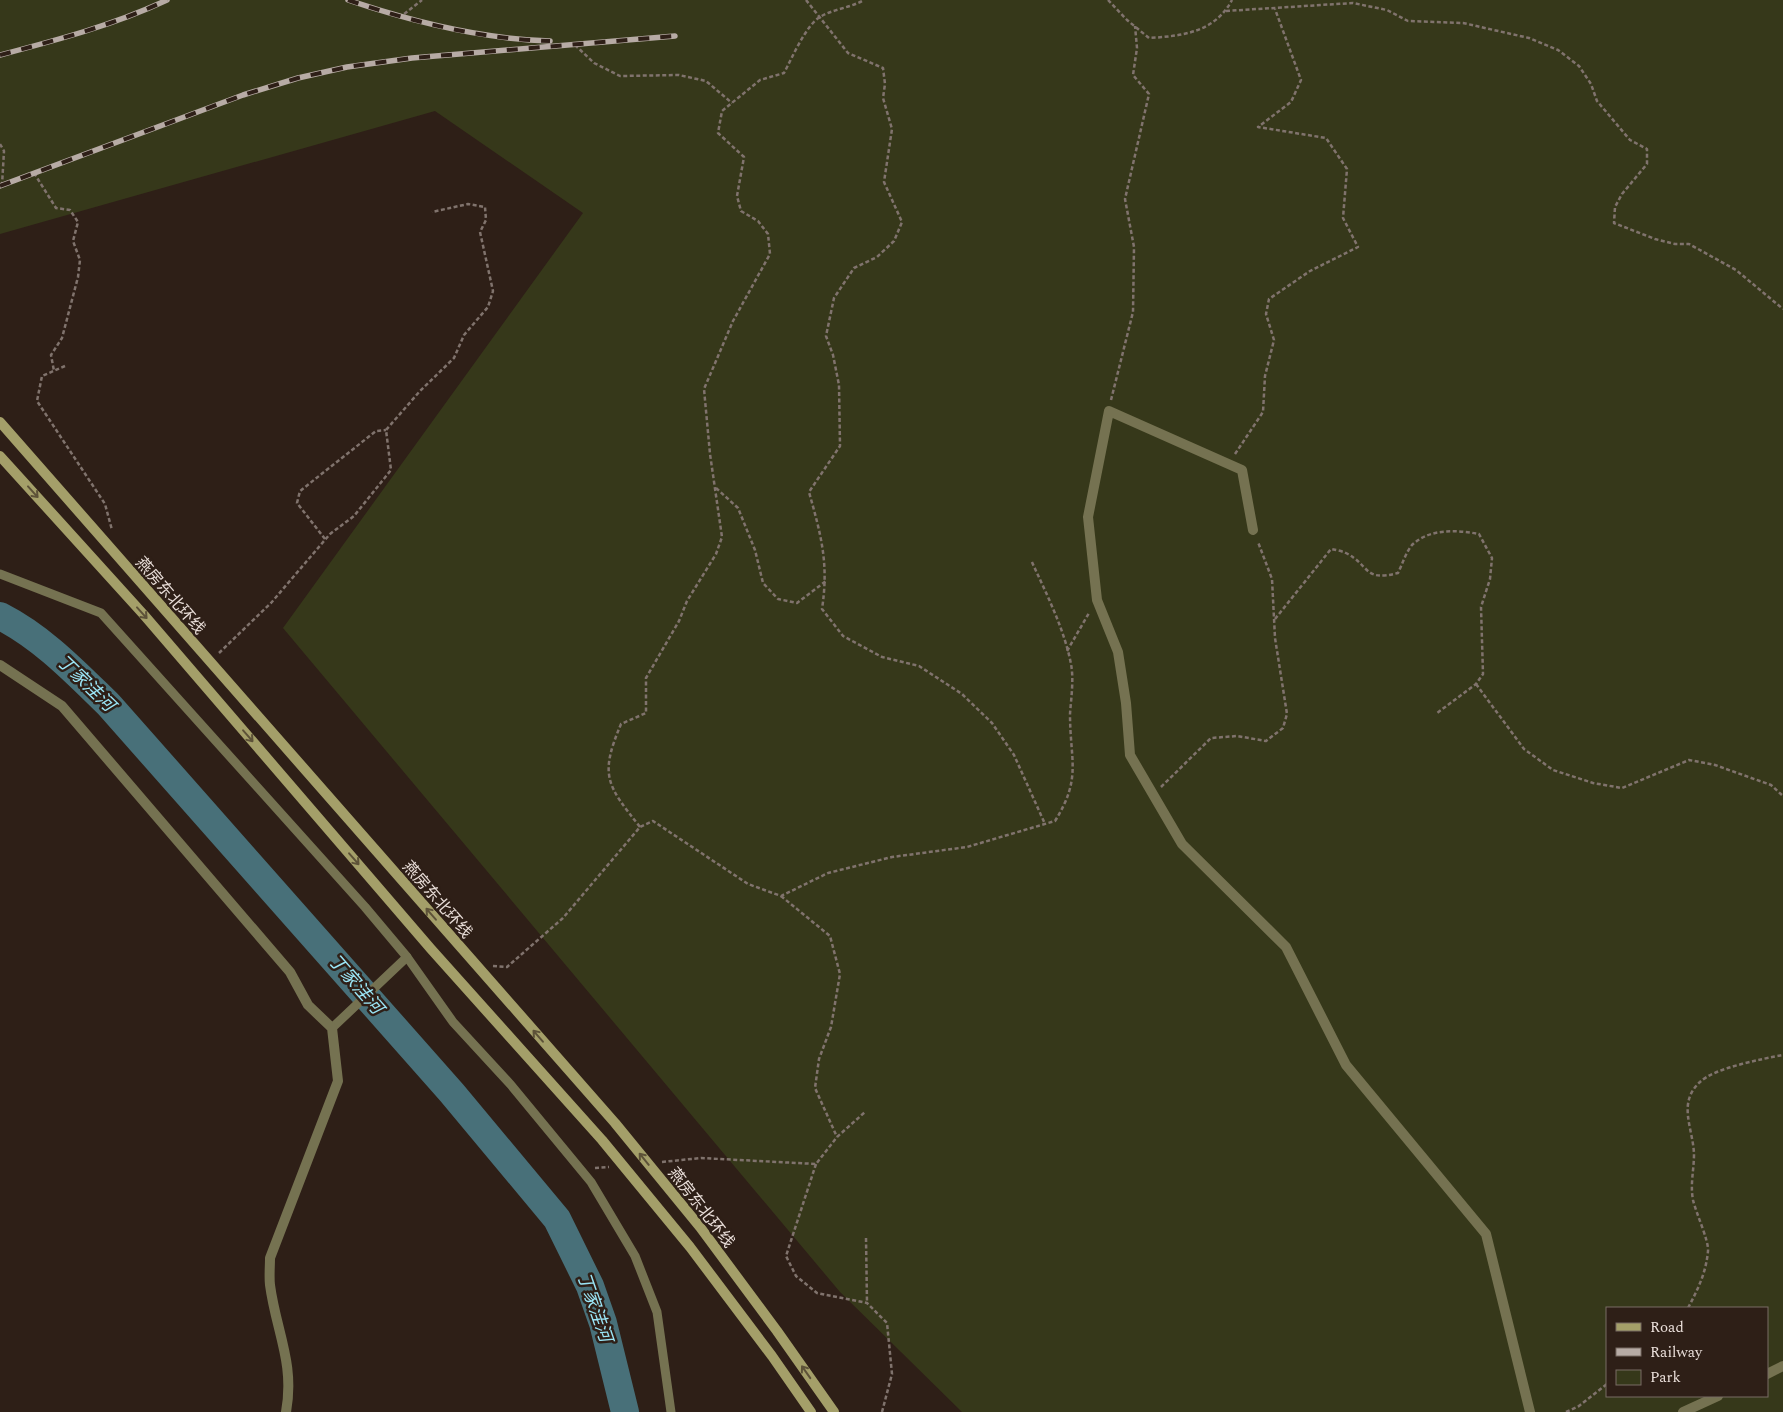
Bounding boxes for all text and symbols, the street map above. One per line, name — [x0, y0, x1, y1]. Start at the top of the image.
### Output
one-way arrow — [27, 486, 39, 499]
street label: 燕房东北环线 — [130, 552, 211, 640]
one-way arrow — [136, 606, 147, 619]
water label: 丁家洼河 — [50, 649, 123, 720]
one-way arrow — [242, 729, 253, 742]
one-way arrow — [348, 852, 359, 865]
street label: 燕房东北环线 — [397, 856, 478, 944]
one-way arrow — [425, 907, 437, 920]
water label: 丁家洼河 — [322, 948, 391, 1023]
one-way arrow — [532, 1029, 544, 1042]
one-way arrow — [639, 1153, 650, 1166]
street label: 燕房东北环线 — [662, 1162, 740, 1253]
water label: 丁家洼河 — [570, 1269, 620, 1348]
legend — [1606, 1307, 1768, 1397]
text: Road — [1650, 1316, 1684, 1339]
text: Railway — [1650, 1341, 1703, 1364]
one-way arrow — [801, 1365, 811, 1379]
text: Park — [1650, 1366, 1681, 1389]

